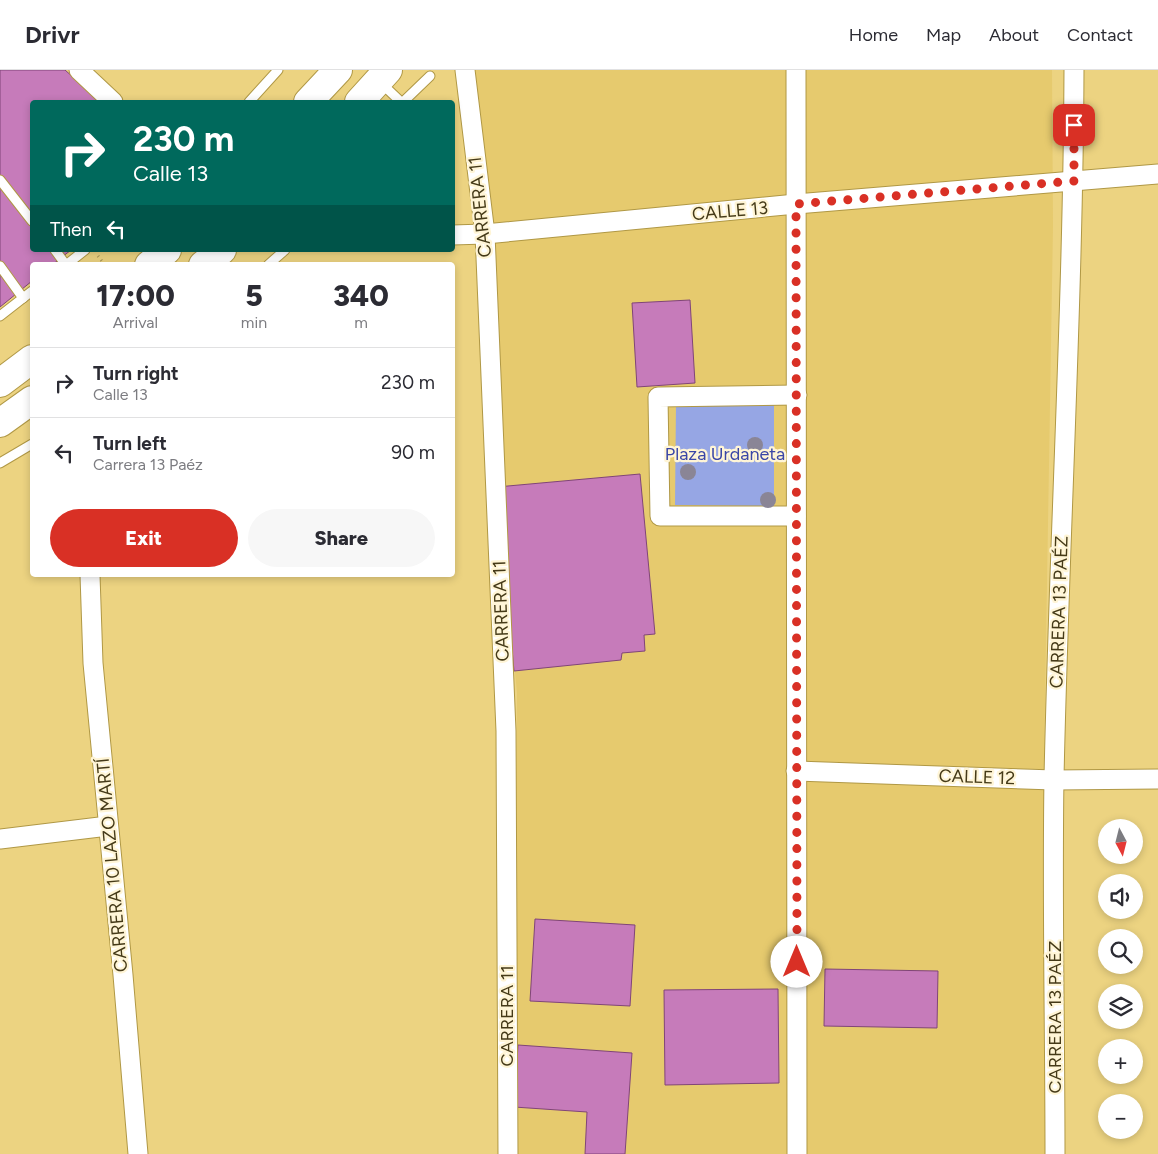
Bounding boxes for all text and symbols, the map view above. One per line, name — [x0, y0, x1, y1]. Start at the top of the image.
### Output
text: Drivr — [25, 20, 80, 49]
text: Home — [849, 24, 898, 46]
text: Map — [926, 24, 961, 46]
text: About — [989, 24, 1039, 46]
text: Contact — [1067, 24, 1133, 46]
pin — [1053, 104, 1095, 146]
icon: arrive — [1060, 111, 1088, 139]
text: 230 m — [133, 118, 234, 160]
icon: right — [50, 120, 115, 185]
street label: CARRERA 11 — [464, 156, 496, 258]
text: Calle 13 — [133, 160, 208, 187]
street label: CALLE 13 — [691, 197, 769, 225]
icon: left — [102, 215, 130, 243]
text: Then — [50, 218, 92, 241]
text: 17:00 — [96, 277, 175, 314]
text: 5 — [245, 277, 263, 314]
text: 340 — [333, 277, 389, 314]
text: Arrival — [113, 313, 158, 332]
text: min — [241, 313, 267, 332]
text: m — [354, 313, 368, 332]
text: Turn right — [93, 362, 179, 385]
icon: right — [50, 369, 78, 397]
text: 230 m — [381, 371, 435, 394]
text: Calle 13 — [93, 385, 148, 404]
text: Turn left — [93, 432, 167, 455]
icon: left — [50, 439, 78, 467]
text: 90 m — [391, 441, 435, 464]
park label: Plaza Urdaneta — [665, 443, 785, 465]
text: Carrera 13 Paéz — [93, 455, 203, 474]
button: Exit — [50, 509, 238, 567]
button: Share — [248, 509, 435, 567]
street label: CARRERA 13 PAÉZ — [1045, 535, 1073, 689]
street label: CARRERA 11 — [488, 560, 514, 662]
street label: CARRERA 10 LAZO MARTÍ — [92, 756, 132, 973]
street label: CALLE 12 — [938, 765, 1016, 789]
north arrow — [1098, 819, 1142, 864]
map controls — [1098, 819, 1143, 1139]
button: sound — [1098, 874, 1143, 919]
button: search — [1098, 929, 1143, 974]
position arrow — [770, 935, 822, 987]
street label: CARRERA 13 PAÉZ — [1044, 941, 1066, 1093]
street label: CARRERA 11 — [496, 965, 518, 1067]
button: layers — [1098, 984, 1143, 1029]
button: + — [1098, 1039, 1143, 1084]
button: − — [1098, 1094, 1143, 1139]

